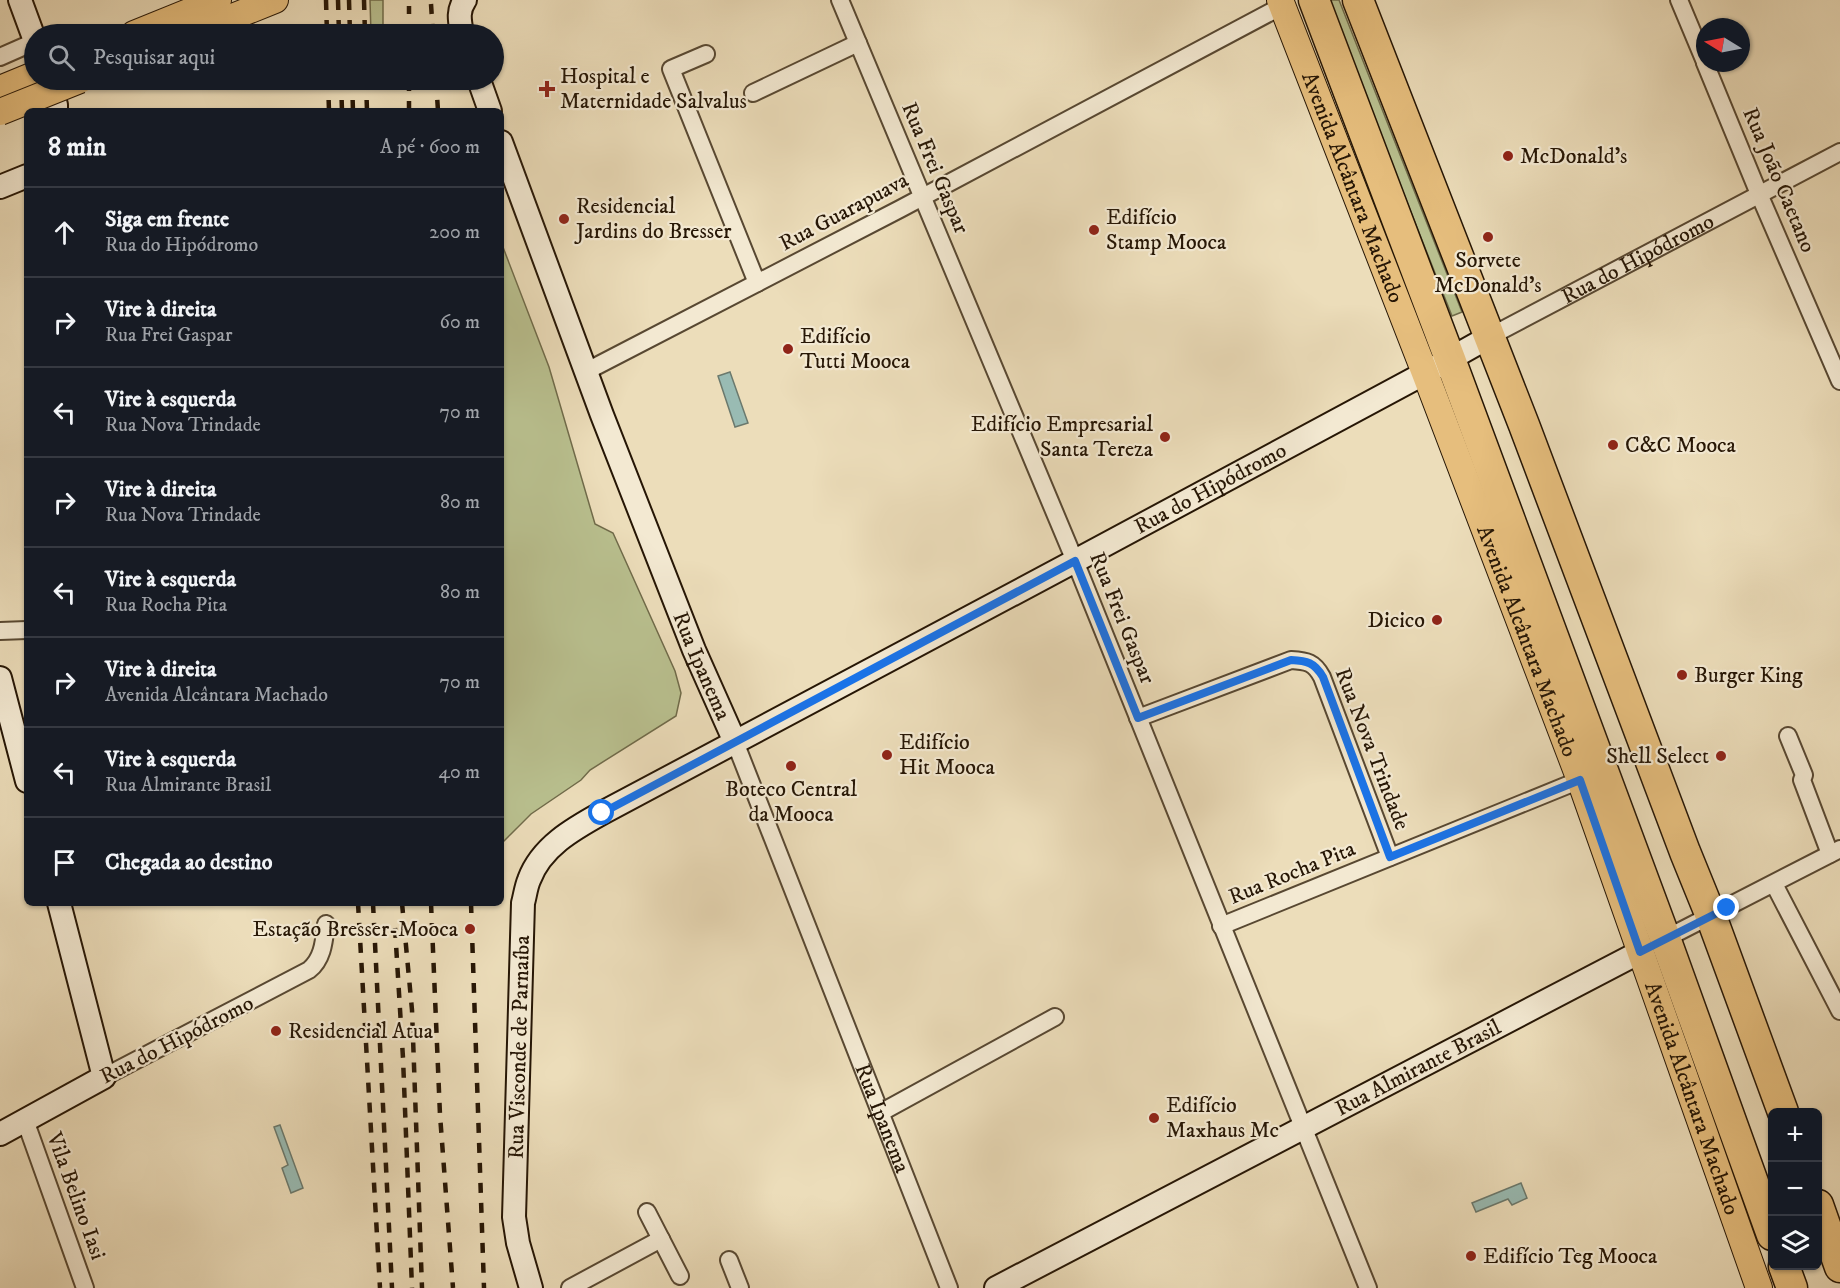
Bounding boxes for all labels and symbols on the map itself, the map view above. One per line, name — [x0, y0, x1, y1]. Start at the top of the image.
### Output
north arrow — [1696, 18, 1750, 72]
place label: Hospital e Maternidade Salvalus — [560, 63, 747, 115]
street label: Avenida Alcântara Machado — [1296, 68, 1410, 307]
marker: Hospital e Maternidade Salvalus — [538, 80, 556, 98]
street label: Rua Frei Gaspar — [895, 98, 975, 238]
street label: Rua João Caetano — [1736, 104, 1822, 256]
place label: McDonald's — [1520, 143, 1627, 170]
marker: McDonald's — [1501, 149, 1515, 163]
street label: Rua Guarapuava — [775, 166, 914, 257]
place label: Residencial Jardins do Bresser — [574, 193, 732, 245]
place label: Edifício Stamp Mooca — [1106, 204, 1227, 256]
street label: Rua do Hipódromo — [1557, 207, 1719, 310]
marker: Residencial Jardins do Bresser — [557, 212, 571, 226]
marker: Edifício Stamp Mooca — [1087, 223, 1101, 237]
marker: Sorvete McDonald's — [1481, 230, 1495, 244]
place label: Sorvete McDonald's — [1434, 247, 1542, 299]
place label: Edifício Tutti Mooca — [800, 323, 911, 375]
marker: Edifício Tutti Mooca — [781, 342, 795, 356]
place label: Edifício Empresarial Santa Tereza — [971, 411, 1154, 463]
marker: Edifício Empresarial Santa Tereza — [1158, 430, 1172, 444]
place label: C&C Mooca — [1625, 432, 1737, 459]
street label: Rua do Hipódromo — [1130, 436, 1291, 540]
marker: C&C Mooca — [1606, 438, 1620, 452]
street label: Avenida Alcântara Machado — [1471, 521, 1583, 761]
street label: Rua Frei Gaspar — [1083, 548, 1161, 689]
place label: Dicico — [1368, 607, 1425, 634]
street label: Rua Ipanema — [667, 608, 737, 725]
marker: Dicico — [1430, 613, 1444, 627]
place label: Burger King — [1694, 662, 1803, 689]
street label: Rua Nova Trindade — [1329, 664, 1415, 834]
marker: Burger King — [1675, 668, 1689, 682]
place label: Edifício Hit Mooca — [899, 729, 995, 781]
place label: Shell Select — [1606, 743, 1709, 770]
marker: Edifício Hit Mooca — [880, 748, 894, 762]
marker: Shell Select — [1714, 749, 1728, 763]
marker: Boteco Central da Mooca — [784, 759, 798, 773]
place label: Boteco Central da Mooca — [725, 776, 857, 828]
route start — [588, 799, 614, 825]
street label: Rua Rocha Pita — [1225, 835, 1360, 911]
route end — [1713, 894, 1739, 920]
place label: Estação Bresser-Mooca — [252, 916, 459, 943]
marker: Estação Bresser-Mooca — [463, 922, 477, 936]
street label: Rua Visconde de Parnaíba — [502, 934, 536, 1160]
street label: Avenida Alcântara Machado — [1639, 978, 1746, 1218]
street label: Rua do Hipódromo — [96, 990, 258, 1090]
street label: Rua Almirante Brasil — [1331, 1013, 1506, 1122]
place label: Residencial Atua — [288, 1018, 434, 1045]
marker: Residencial Atua — [269, 1024, 283, 1038]
street label: Rua Ipanema — [849, 1060, 916, 1177]
place label: Edifício Maxhaus Mc — [1166, 1092, 1279, 1144]
marker: Edifício Maxhaus Mc — [1147, 1111, 1161, 1125]
street label: Vila Belino Iasi — [40, 1128, 112, 1263]
place label: Edifício Teg Mooca — [1483, 1243, 1658, 1270]
marker: Edifício Teg Mooca — [1464, 1249, 1478, 1263]

